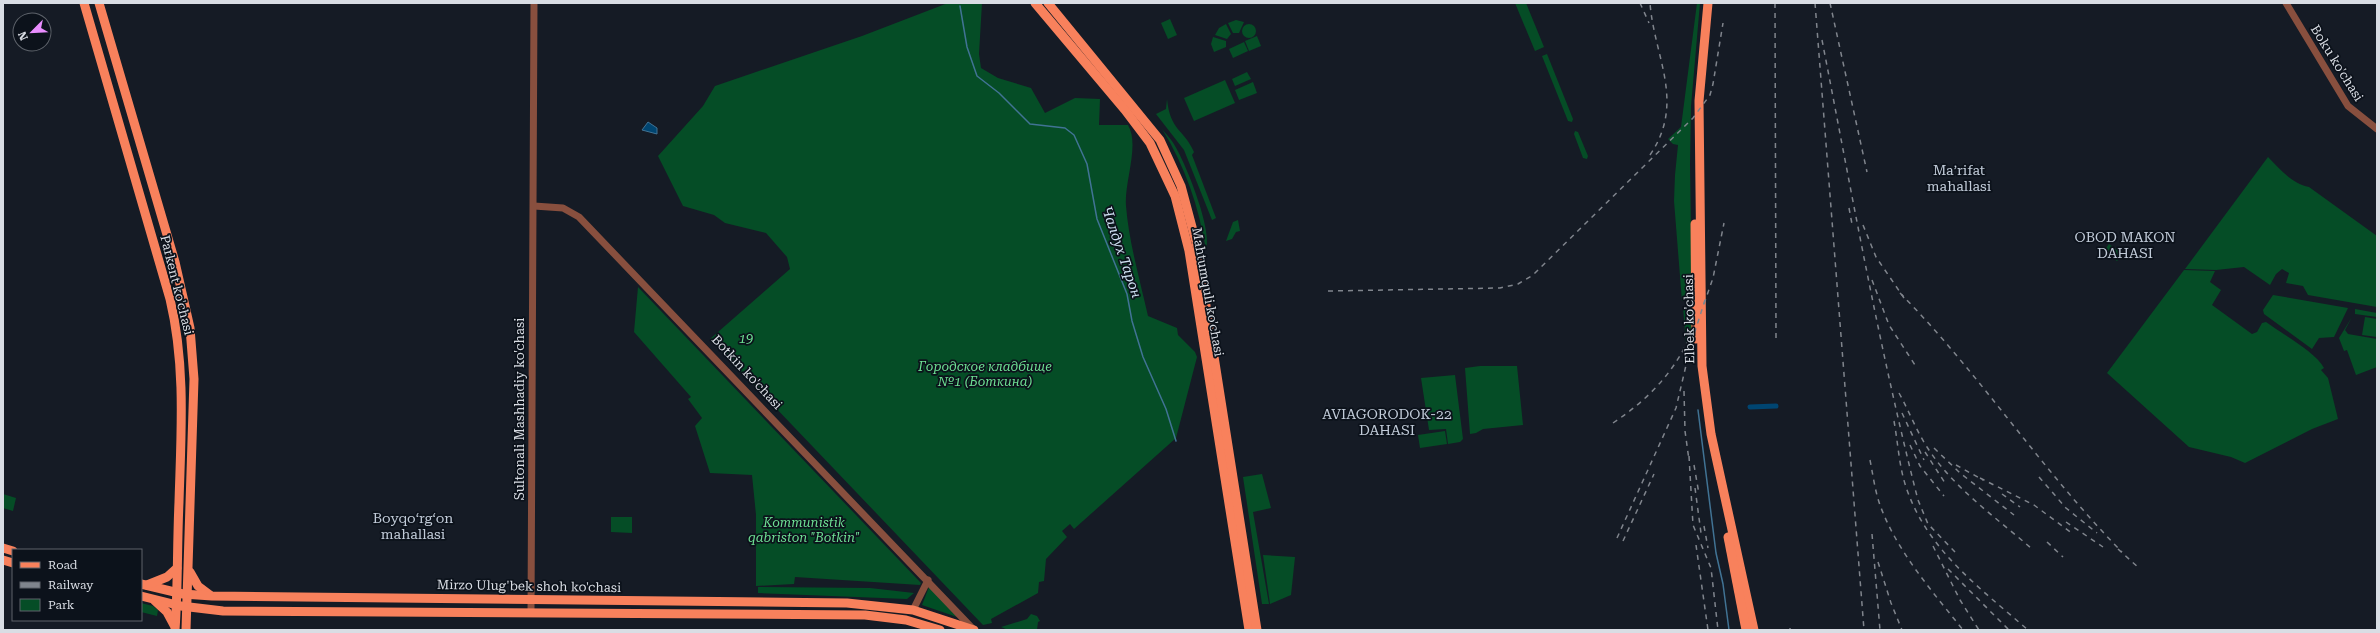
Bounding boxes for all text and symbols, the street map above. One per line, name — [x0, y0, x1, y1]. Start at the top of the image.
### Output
north arrow — [12, 12, 52, 52]
street label: Boku ko'chasi — [2308, 22, 2366, 104]
text: N — [15, 29, 31, 42]
district label: Maʼrifat mahallasi — [1927, 162, 1992, 194]
water label: Чалдух Тарон — [1099, 204, 1145, 300]
street label: Mahtumquli ko'chasi — [1189, 226, 1227, 358]
district label: OBOD MAKON DAHASI — [2075, 229, 2175, 261]
street label: Parkent ko'chasi — [157, 234, 197, 336]
street label: Elbek ko'chasi — [1681, 274, 1697, 364]
street label: Sultonali Mashhadiy ko'chasi — [512, 318, 527, 500]
park label: 19 — [739, 331, 753, 346]
street label: Botkin ko'chasi — [709, 332, 785, 412]
park label: Городское кладбище №1 (Боткина) — [917, 359, 1052, 389]
district label: AVIAGORODOK-22 DAHASI — [1322, 406, 1452, 438]
district label: Boyqoʻrgʻon mahallasi — [373, 510, 453, 542]
park label: Kommunistik qabriston "Botkin" — [748, 515, 860, 545]
legend — [12, 549, 142, 621]
text: Road — [48, 558, 78, 572]
street label: Mirzo Ulug'bek shoh ko'chasi — [437, 577, 621, 595]
text: Railway — [48, 578, 94, 592]
text: Park — [48, 598, 75, 612]

